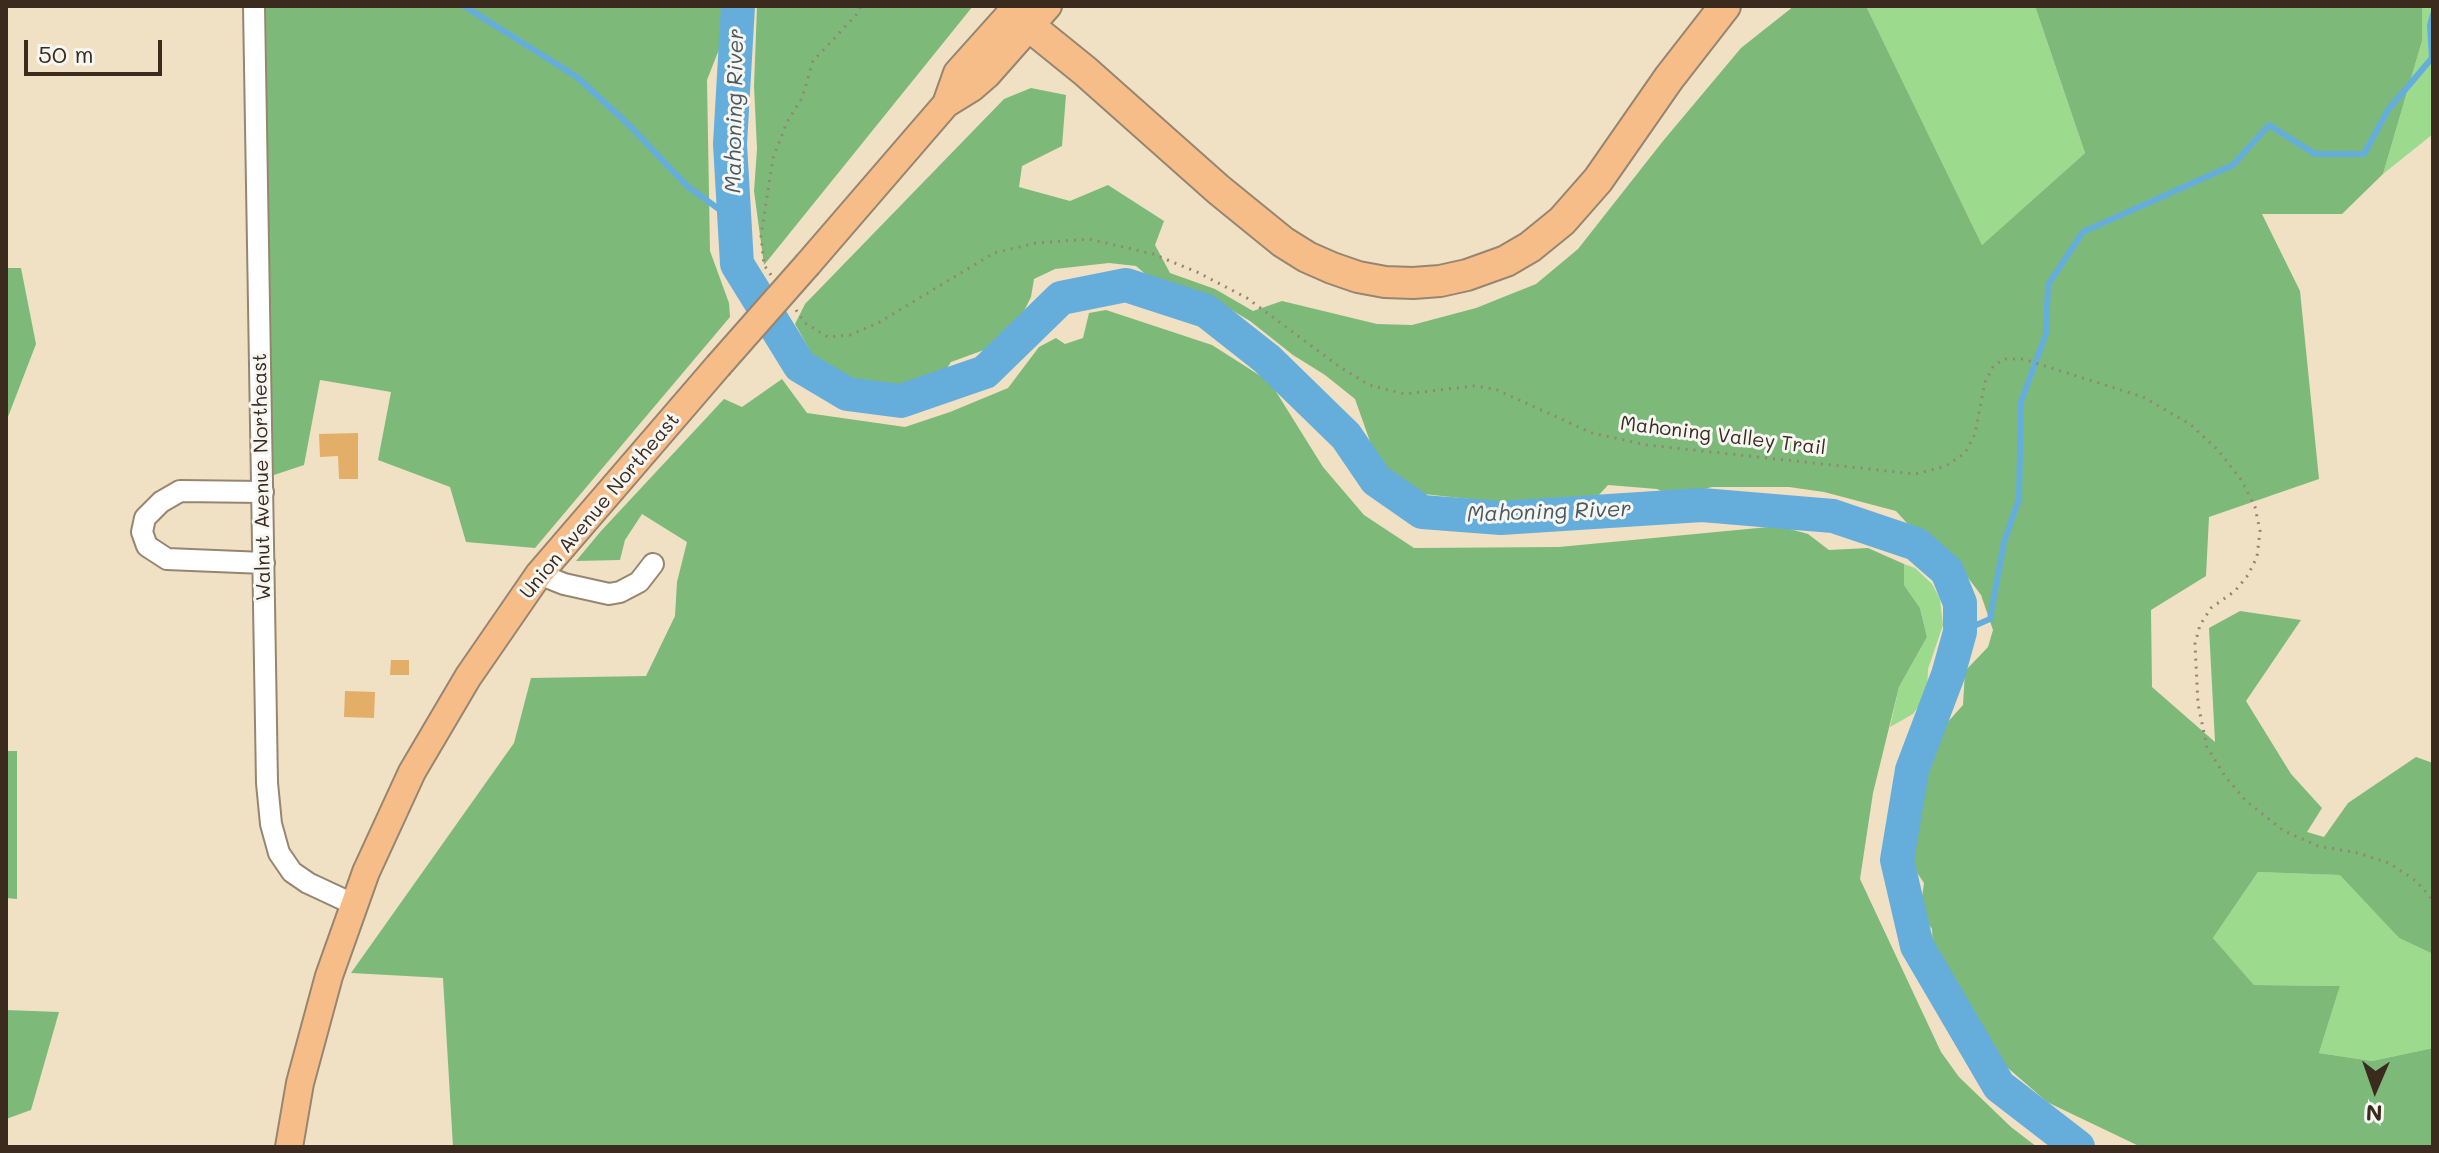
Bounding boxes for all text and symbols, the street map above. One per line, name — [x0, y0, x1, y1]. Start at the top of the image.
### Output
scale bar — [28, 24, 166, 74]
water label: Mahoning River — [720, 28, 750, 194]
text: 50 m — [38, 38, 94, 69]
street label: Walnut Avenue Northeast — [248, 353, 276, 601]
street label: Union Avenue Northeast — [515, 408, 685, 604]
street label: Mahoning Valley Trail — [1619, 411, 1827, 461]
water label: Mahoning River — [1466, 496, 1632, 528]
north arrow — [2335, 1049, 2415, 1129]
text: N — [2365, 1099, 2383, 1128]

